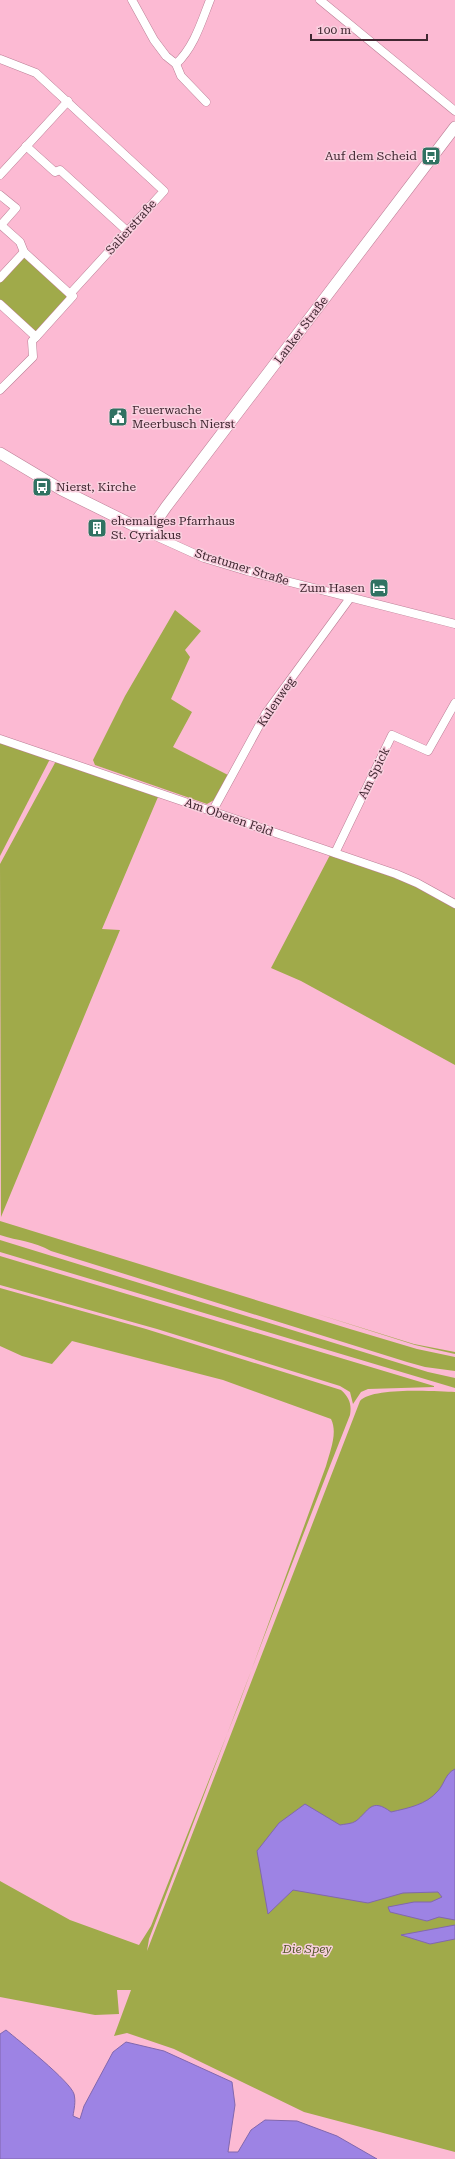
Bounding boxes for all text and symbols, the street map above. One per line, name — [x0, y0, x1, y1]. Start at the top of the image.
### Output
scale bar — [311, 16, 427, 42]
text: 100 m — [317, 23, 351, 37]
bus stop icon: Auf dem Scheid — [420, 145, 442, 167]
place label: Auf dem Scheid — [325, 149, 417, 163]
street label: Salierstraße — [103, 196, 159, 257]
street label: Lanker Straße — [271, 293, 331, 366]
place label: Feuerwache Meerbusch Nierst — [132, 403, 235, 431]
public building icon: Feuerwache Meerbusch Nierst — [107, 406, 129, 428]
bus stop icon: Nierst, Kirche — [31, 476, 53, 498]
place label: Nierst, Kirche — [56, 480, 137, 494]
place label: ehemaliges Pfarrhaus St. Cyriakus — [111, 514, 235, 542]
building icon: ehemaliges Pfarrhaus St. Cyriakus — [86, 517, 108, 539]
street label: Stratumer Straße — [193, 546, 291, 588]
hotel icon: Zum Hasen — [368, 577, 390, 599]
place label: Zum Hasen — [300, 581, 365, 595]
street label: Kulenweg — [254, 674, 298, 729]
street label: Am Spick — [355, 744, 393, 801]
street label: Am Oberen Feld — [183, 795, 275, 839]
park label: Die Spey — [282, 1942, 332, 1956]

